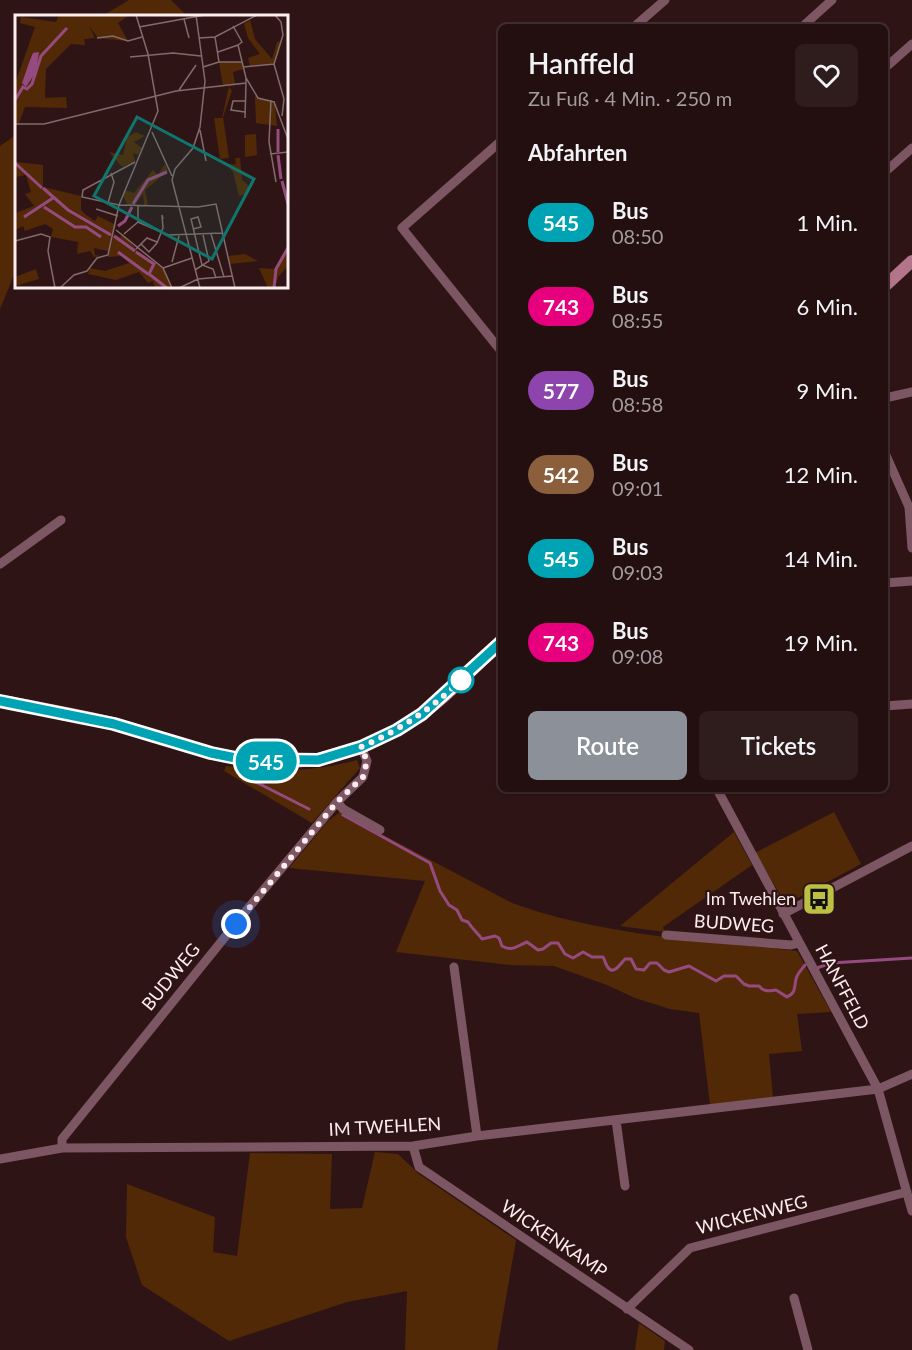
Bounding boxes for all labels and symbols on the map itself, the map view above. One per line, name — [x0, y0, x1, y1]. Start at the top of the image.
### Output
inset map — [15, 15, 288, 288]
unlabelled marker — [448, 667, 474, 693]
line badge: 545 — [232, 742, 300, 780]
bus stop icon: Im Twehlen — [801, 881, 837, 917]
place label: Im Twehlen — [706, 887, 796, 909]
your location — [221, 909, 251, 939]
street label: BUDWEG — [693, 909, 775, 937]
street label: BUDWEG — [136, 938, 204, 1014]
street label: HANFFELD — [811, 940, 875, 1033]
street label: IM TWEHLEN — [328, 1112, 442, 1140]
street label: WICKENWEG — [694, 1190, 810, 1238]
street label: WICKENKAMP — [497, 1195, 612, 1282]

